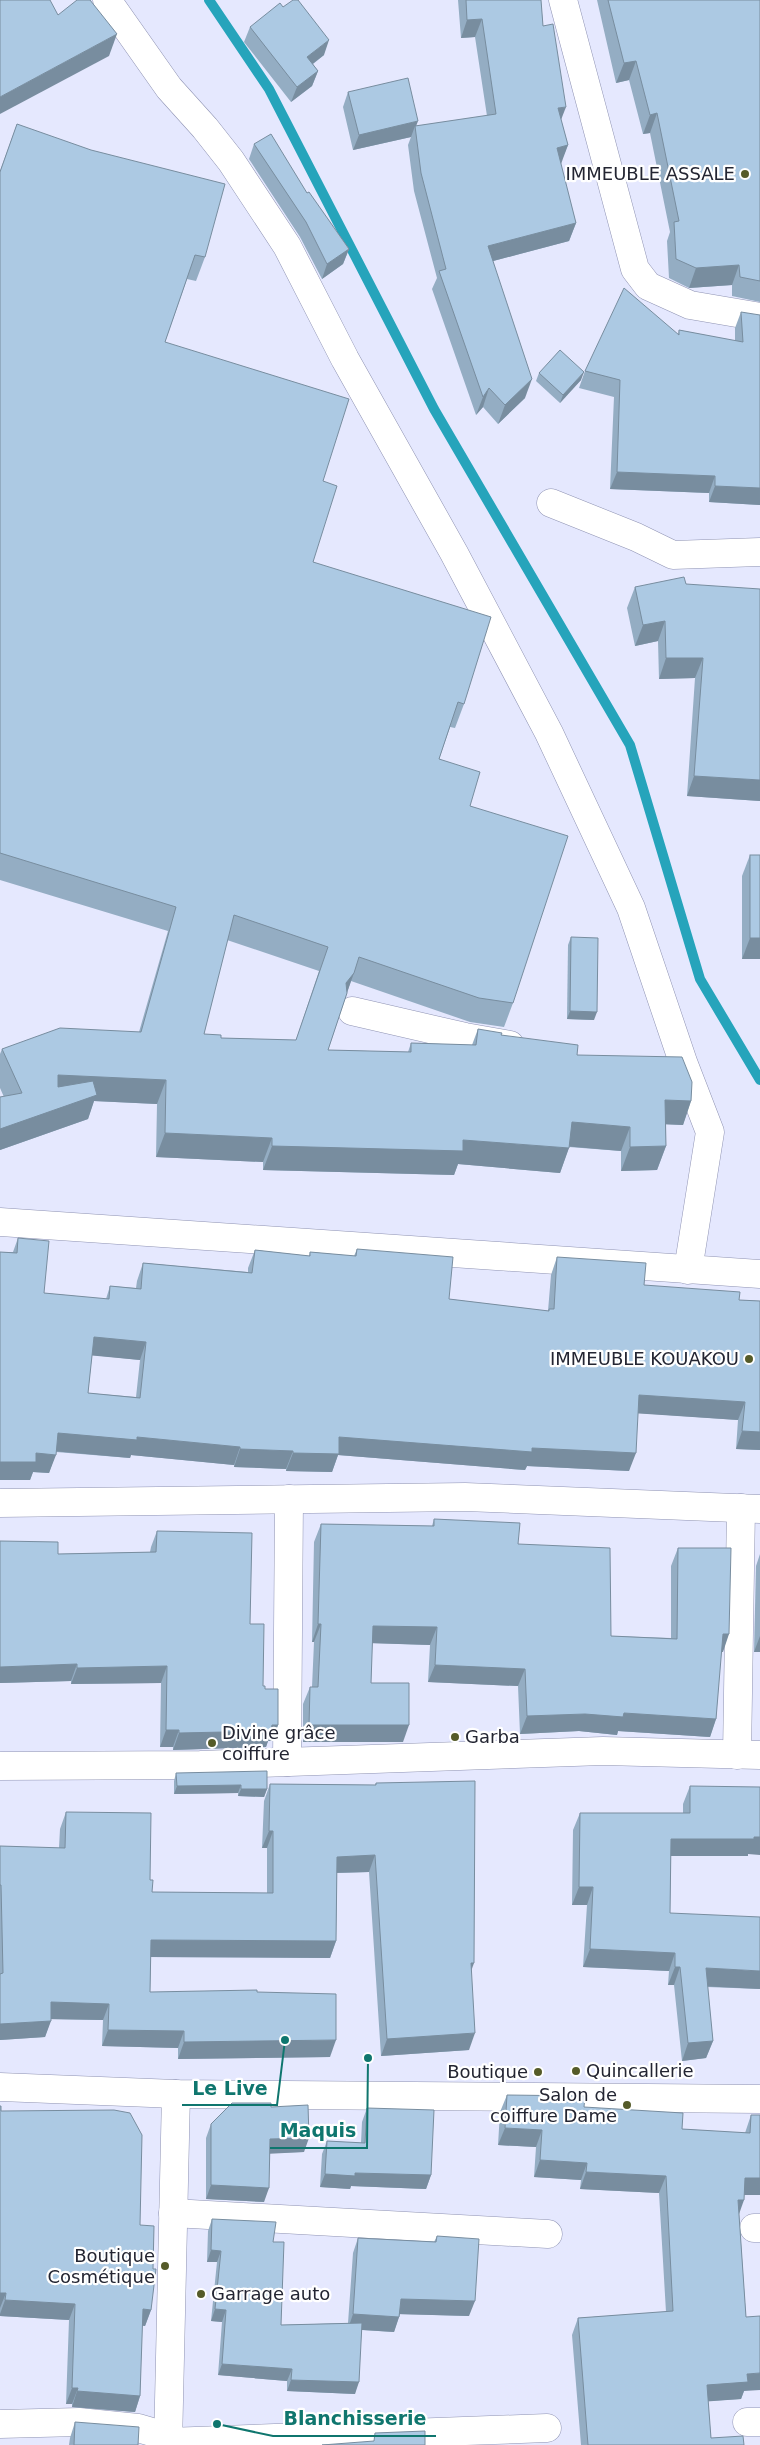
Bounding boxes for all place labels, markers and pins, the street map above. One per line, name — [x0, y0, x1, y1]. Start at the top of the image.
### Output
place label: IMMEUBLE ASSALE — [565, 163, 735, 184]
marker: IMMEUBLE ASSALE — [739, 168, 751, 180]
place label: IMMEUBLE KOUAKOU — [550, 1348, 739, 1369]
marker: IMMEUBLE KOUAKOU — [743, 1353, 755, 1365]
place label: Divine grâce coiffure — [222, 1722, 336, 1764]
place label: Garba — [465, 1726, 520, 1747]
marker: Garba — [449, 1731, 461, 1743]
marker: Divine grâce coiffure — [206, 1737, 218, 1749]
place label: Quincallerie — [586, 2060, 693, 2081]
place label: Boutique — [447, 2061, 528, 2082]
marker: Quincallerie — [570, 2065, 582, 2077]
marker: Boutique — [532, 2066, 544, 2078]
callout: Le Live — [182, 2071, 277, 2105]
place label: Salon de coiffure Dame — [490, 2084, 617, 2126]
marker: Salon de coiffure Dame — [621, 2099, 633, 2111]
callout: Maquis — [270, 2114, 367, 2148]
place label: Boutique Cosmétique — [47, 2245, 155, 2287]
marker: Boutique Cosmétique — [159, 2260, 171, 2272]
place label: Garrage auto — [211, 2283, 330, 2304]
marker: Garrage auto — [195, 2288, 207, 2300]
callout: Blanchisserie — [273, 2402, 436, 2436]

